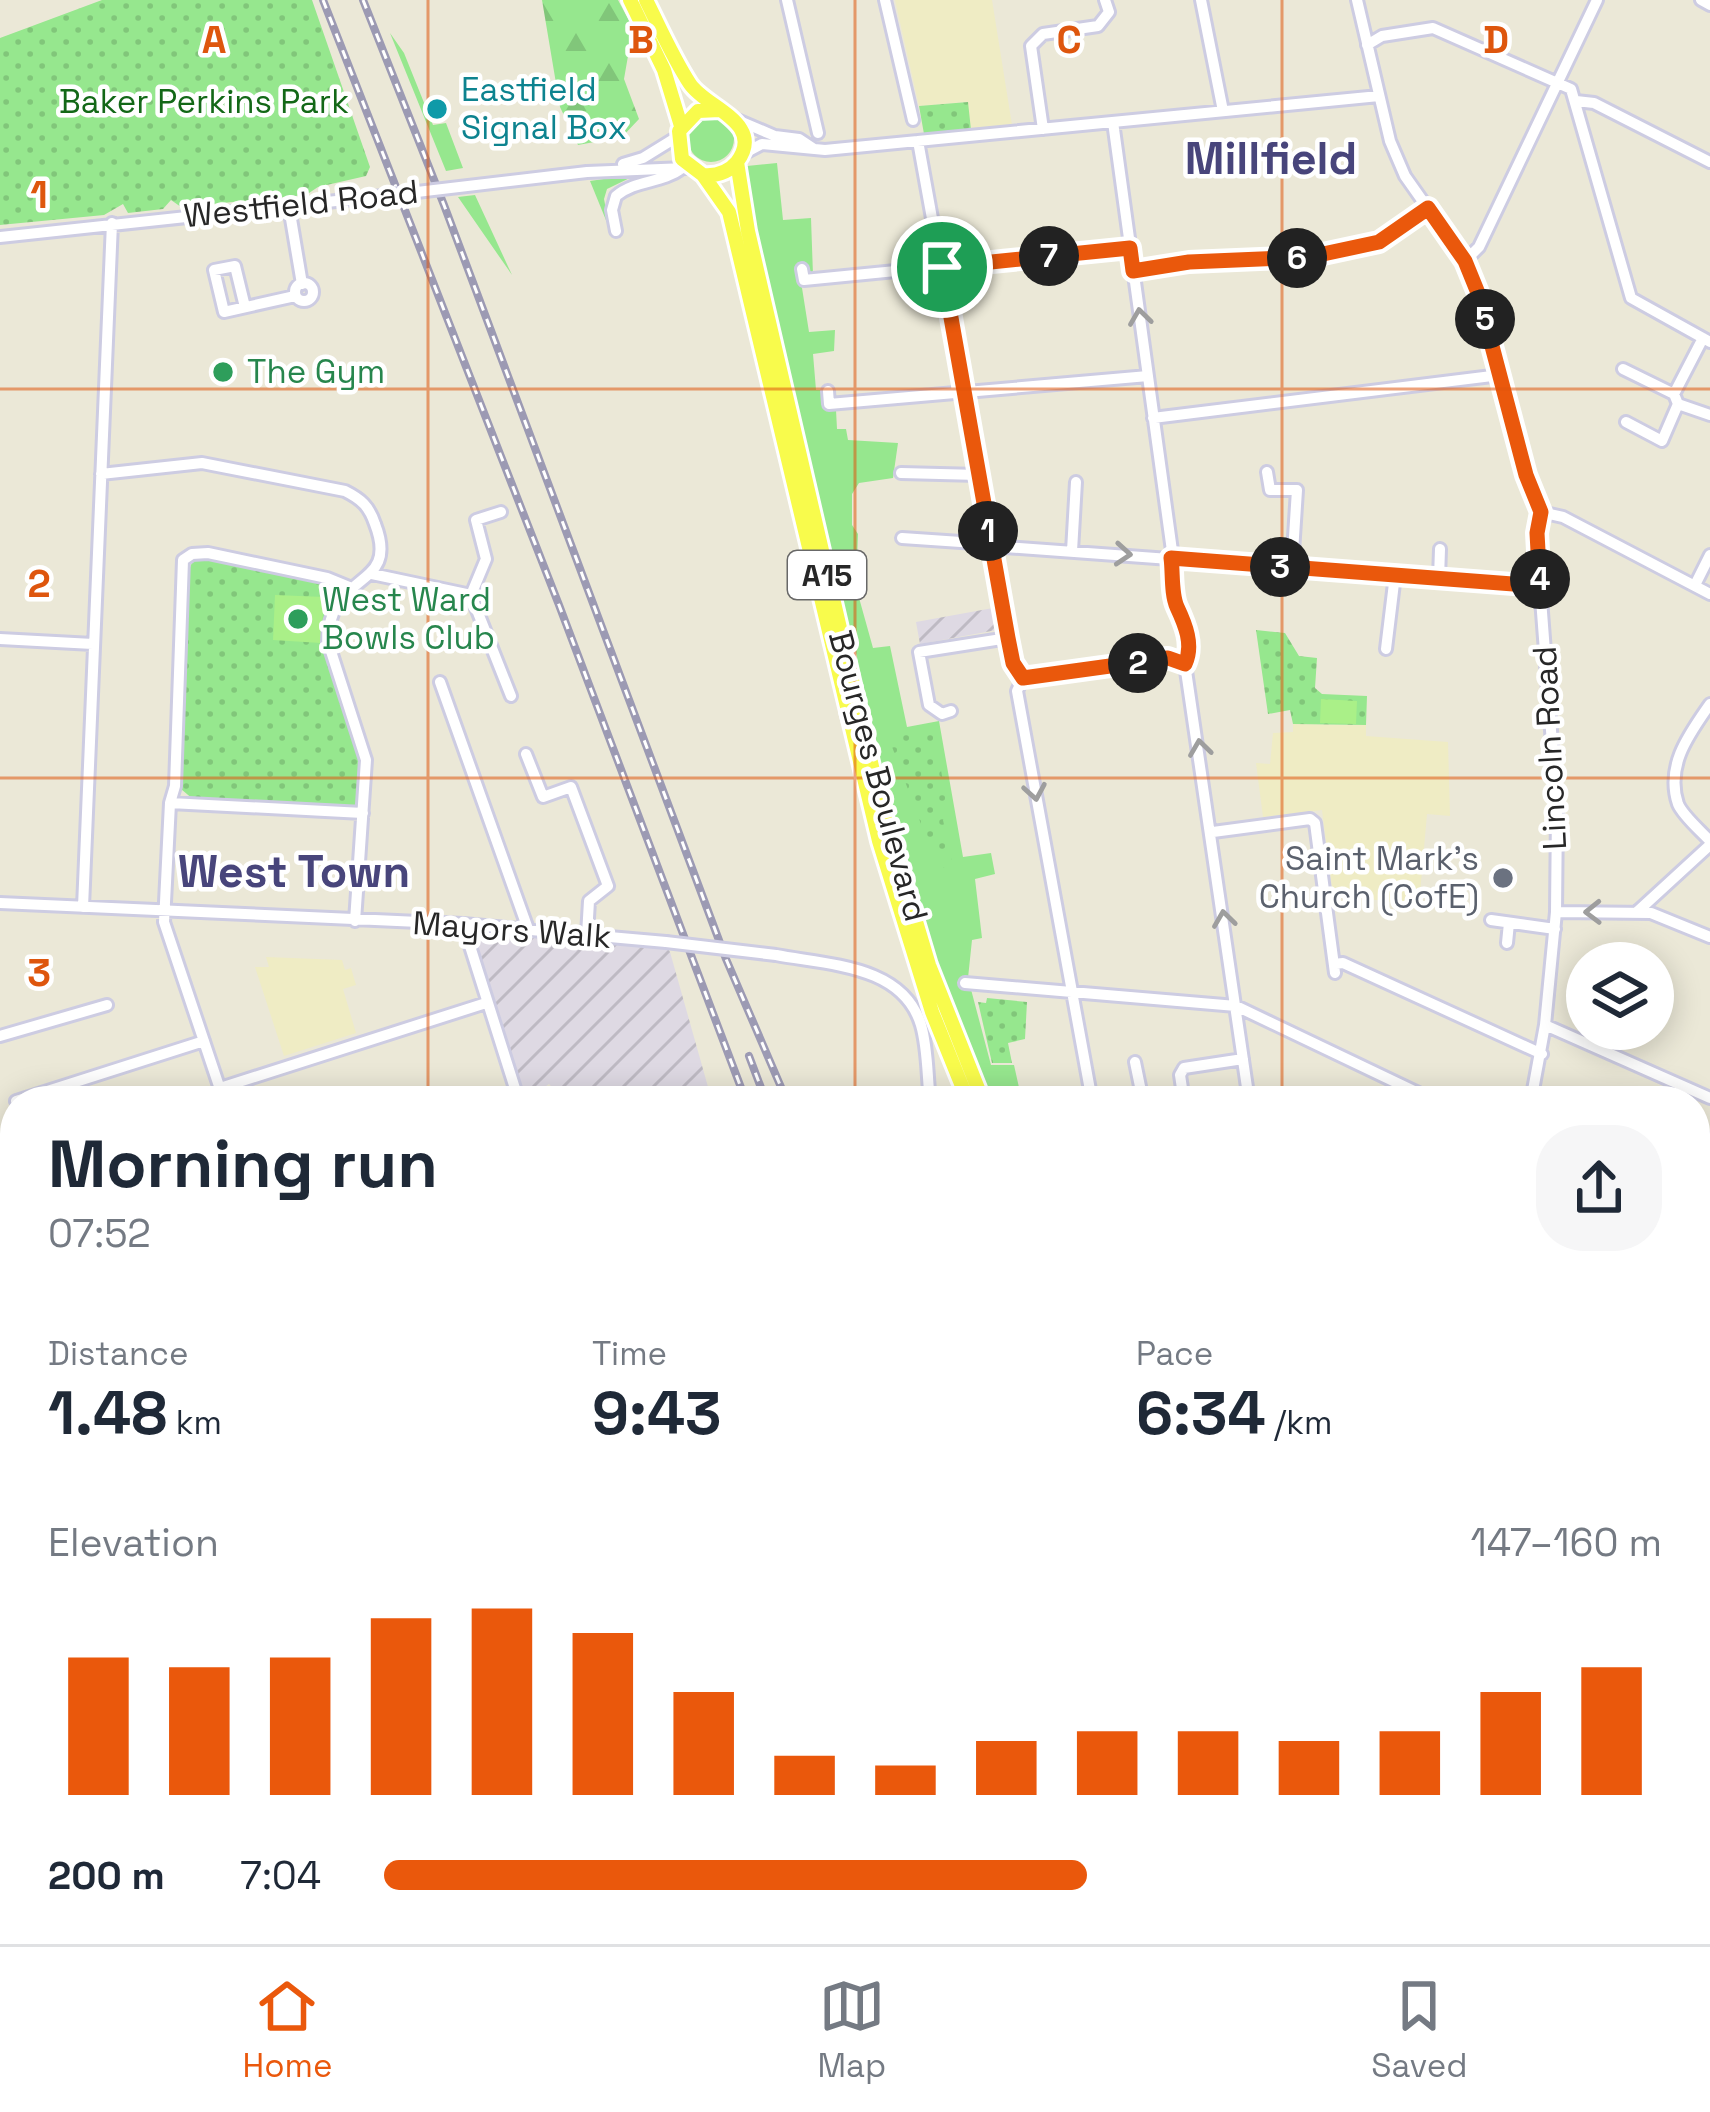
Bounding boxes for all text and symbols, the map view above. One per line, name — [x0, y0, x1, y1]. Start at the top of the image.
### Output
text: A — [202, 15, 227, 64]
text: B — [628, 15, 654, 64]
text: C — [1056, 15, 1082, 64]
text: D — [1483, 15, 1509, 64]
place label: Eastfield Signal Box — [461, 69, 627, 149]
park label: Baker Perkins Park — [59, 81, 349, 123]
marker: Eastfield Signal Box — [424, 96, 450, 122]
district label: Millfield — [1185, 130, 1357, 187]
text: 1 — [30, 170, 48, 219]
street label: Westfield Road — [182, 171, 420, 237]
pin — [891, 216, 993, 318]
pin: 7 — [1019, 226, 1079, 286]
pin: 6 — [1267, 228, 1327, 288]
icon: arrive — [909, 234, 975, 300]
text: 7 — [1040, 235, 1058, 277]
text: 6 — [1287, 237, 1307, 279]
pin: 5 — [1455, 289, 1515, 349]
text: 5 — [1475, 298, 1495, 340]
one-way arrow — [1128, 308, 1154, 327]
place label: The Gym — [247, 351, 385, 393]
marker: The Gym — [210, 359, 236, 385]
pin: 1 — [958, 501, 1018, 561]
text: 1 — [981, 510, 995, 552]
pin: 3 — [1250, 537, 1310, 597]
one-way arrow — [1114, 541, 1133, 567]
text: 3 — [1270, 546, 1290, 588]
pin: 4 — [1510, 549, 1570, 609]
road number: A15 — [788, 551, 866, 599]
text: 4 — [1530, 558, 1551, 600]
text: 2 — [27, 559, 51, 608]
place label: West Ward Bowls Club — [322, 579, 495, 659]
marker: West Ward Bowls Club — [285, 606, 311, 632]
street label: Bourges Boulevard — [819, 626, 937, 926]
pin: 2 — [1108, 633, 1168, 693]
text: 2 — [1128, 642, 1148, 684]
street label: Lincoln Road — [1524, 645, 1576, 851]
one-way arrow — [1188, 738, 1214, 757]
one-way arrow — [1022, 782, 1047, 802]
place label: Saint Mark's Church (CofE) — [1259, 838, 1479, 918]
district label: West Town — [178, 843, 410, 900]
marker: Saint Mark's Church (CofE) — [1490, 865, 1516, 891]
one-way arrow — [1583, 899, 1602, 925]
street label: Mayors Walk — [411, 902, 613, 958]
one-way arrow — [1212, 909, 1238, 929]
map controls — [1566, 942, 1674, 1050]
button: layers — [1566, 942, 1674, 1050]
text: 3 — [27, 948, 51, 997]
text: Morning run — [48, 1122, 438, 1206]
button: share — [1536, 1125, 1662, 1251]
text: 07:52 — [48, 1209, 151, 1258]
text: Distance — [48, 1333, 189, 1375]
text: Time — [592, 1333, 667, 1375]
text: Pace — [1136, 1333, 1213, 1375]
text: 1.48 — [48, 1375, 167, 1452]
text: 9:43 — [592, 1375, 722, 1452]
text: 6:34 — [1136, 1375, 1266, 1452]
text: km — [167, 1402, 222, 1444]
text: /km — [1266, 1402, 1332, 1444]
text: Elevation — [48, 1518, 219, 1567]
text: 147–160 m — [1470, 1518, 1662, 1567]
text: 200 m — [48, 1851, 165, 1900]
text: 7:04 — [240, 1851, 321, 1900]
tab: Home — [243, 1973, 332, 2087]
tab: Map — [817, 1973, 886, 2087]
tab: Saved — [1371, 1973, 1467, 2087]

